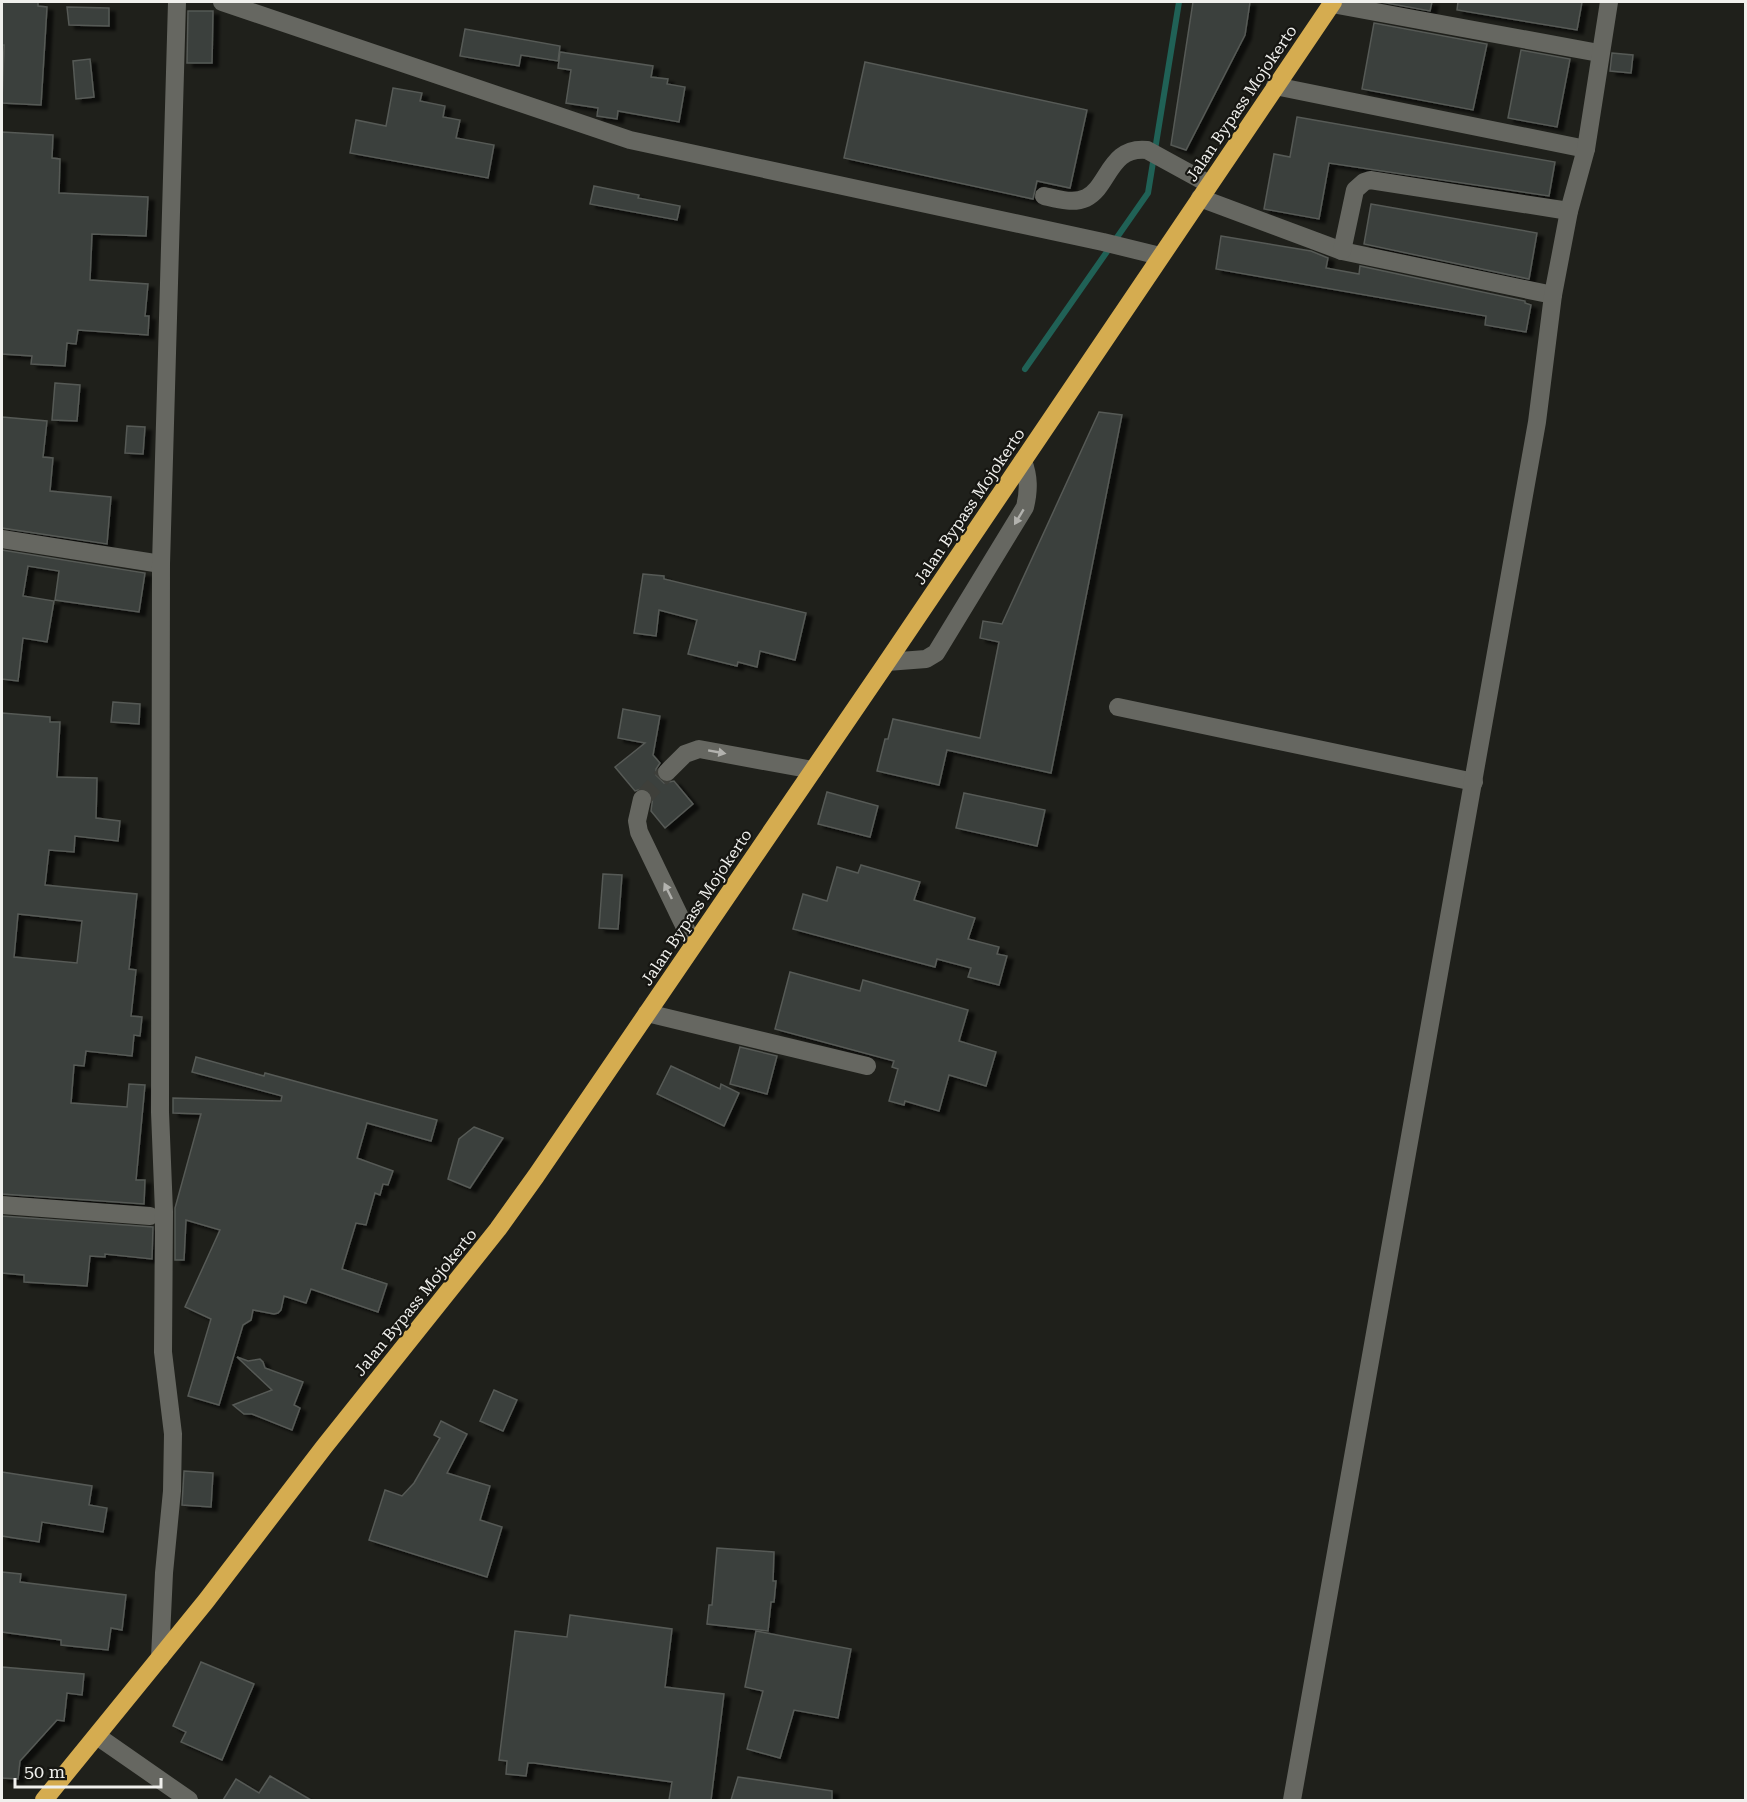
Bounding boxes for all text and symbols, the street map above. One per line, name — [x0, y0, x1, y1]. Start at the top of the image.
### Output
street label: Jalan Bypass Mojokerto — [1182, 22, 1301, 185]
street label: Jalan Bypass Mojokerto — [910, 425, 1029, 588]
one-way arrow — [1014, 509, 1025, 525]
one-way arrow — [707, 748, 726, 757]
street label: Jalan Bypass Mojokerto — [637, 826, 756, 989]
one-way arrow — [663, 882, 673, 900]
street label: Jalan Bypass Mojokerto — [350, 1225, 481, 1380]
scale bar — [15, 1751, 160, 1789]
text: 50 m — [24, 1761, 65, 1782]

